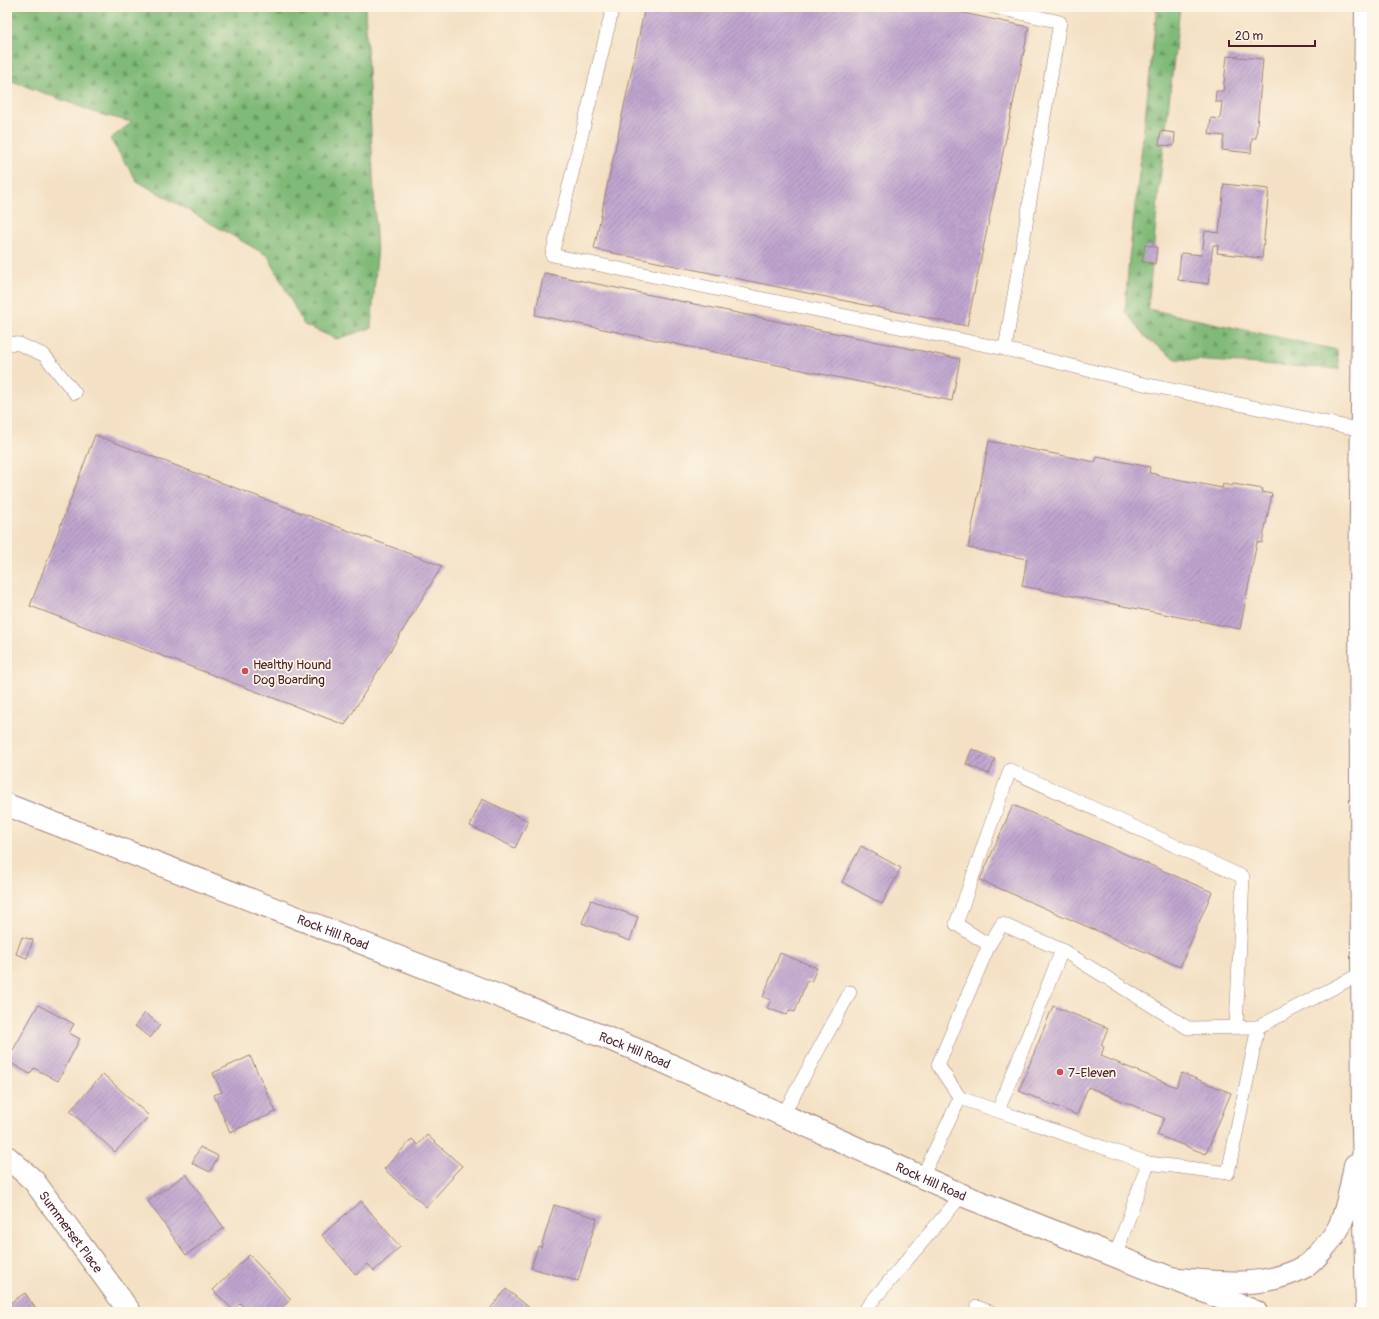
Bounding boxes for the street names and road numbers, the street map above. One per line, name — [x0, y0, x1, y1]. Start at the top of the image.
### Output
street label: Rock Hill Road — [295, 911, 371, 954]
street label: Rock Hill Road — [597, 1029, 673, 1073]
street label: Rock Hill Road — [893, 1159, 968, 1205]
street label: Summerset Place — [35, 1188, 106, 1277]

